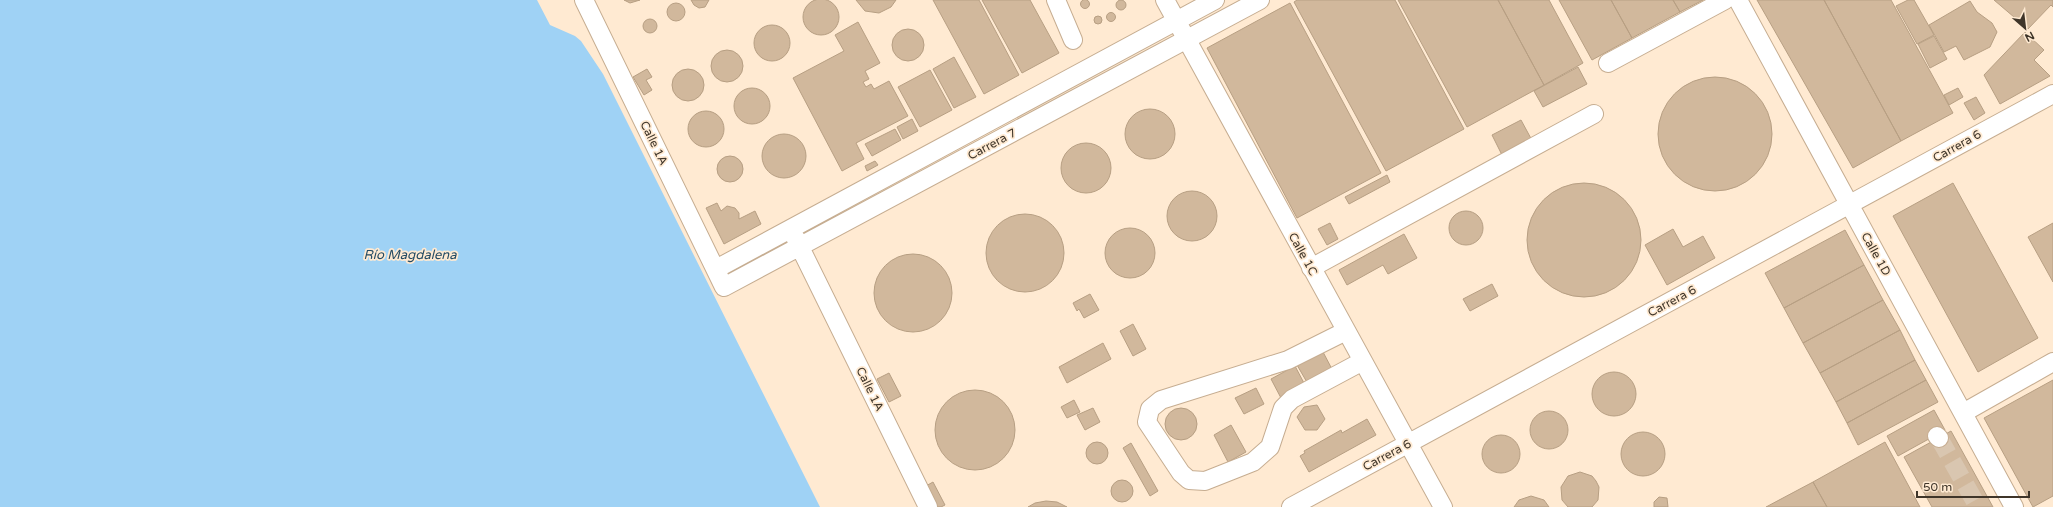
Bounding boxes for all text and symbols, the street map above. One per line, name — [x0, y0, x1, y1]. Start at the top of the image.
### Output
north arrow — [2005, 8, 2045, 48]
text: N — [2023, 29, 2036, 44]
street label: Calle 1A — [637, 119, 671, 167]
street label: Carrera 7 — [965, 125, 1019, 163]
street label: Carrera 6 — [1930, 127, 1984, 165]
street label: Calle 1C — [1286, 230, 1320, 278]
street label: Calle 1D — [1858, 230, 1894, 278]
water label: Río Magdalena — [363, 247, 457, 263]
street label: Carrera 6 — [1645, 282, 1699, 320]
street label: Calle 1A — [853, 365, 887, 413]
street label: Carrera 6 — [1360, 436, 1414, 474]
scale bar — [1917, 473, 2029, 499]
text: 50 m — [1923, 480, 1952, 494]

